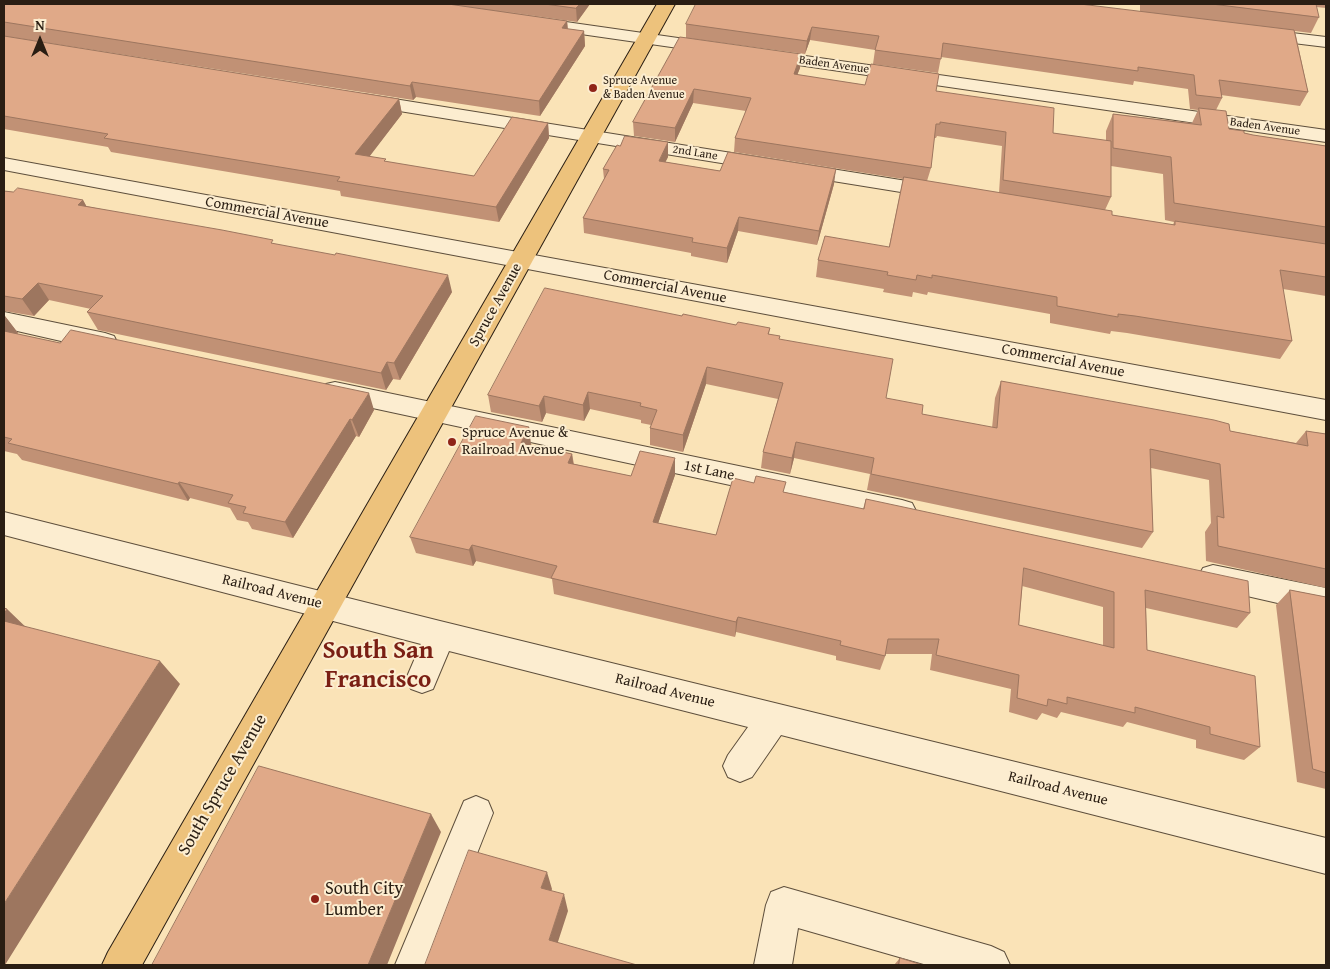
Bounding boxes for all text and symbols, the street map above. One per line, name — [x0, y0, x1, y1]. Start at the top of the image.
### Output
north arrow — [15, 15, 65, 65]
text: N — [35, 15, 45, 35]
street label: Baden Avenue — [798, 53, 870, 77]
place label: Spruce Avenue & Baden Avenue — [603, 74, 685, 102]
marker: Spruce Avenue & Baden Avenue — [587, 82, 599, 94]
street label: Baden Avenue — [1229, 115, 1301, 139]
street label: 2nd Lane — [671, 142, 719, 164]
street label: Commercial Avenue — [204, 193, 330, 233]
street label: Spruce Avenue — [466, 260, 526, 350]
street label: Commercial Avenue — [602, 266, 728, 308]
street label: Commercial Avenue — [1000, 340, 1126, 382]
place label: Spruce Avenue & Railroad Avenue — [462, 424, 568, 459]
marker: Spruce Avenue & Railroad Avenue — [446, 436, 458, 448]
street label: 1st Lane — [682, 457, 736, 485]
street label: Railroad Avenue — [220, 571, 324, 613]
district label: South San Francisco — [322, 637, 434, 696]
street label: Railroad Avenue — [613, 670, 717, 712]
street label: South Spruce Avenue — [174, 711, 272, 859]
street label: Railroad Avenue — [1006, 768, 1110, 810]
place label: South City Lumber — [325, 878, 403, 921]
marker: South City Lumber — [309, 893, 321, 905]

